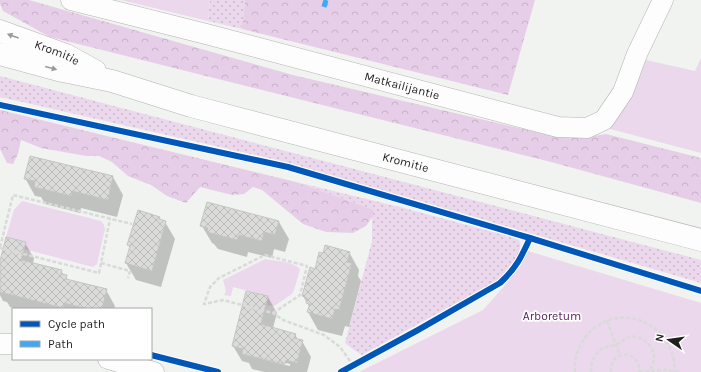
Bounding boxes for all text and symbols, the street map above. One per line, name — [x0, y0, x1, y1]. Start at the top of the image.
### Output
one-way arrow — [7, 32, 19, 38]
street label: Kromitie — [33, 37, 82, 68]
one-way arrow — [45, 65, 57, 71]
street label: Matkailijantie — [363, 69, 441, 102]
street label: Kromitie — [381, 150, 430, 175]
legend — [12, 308, 152, 360]
park label: Arboretum — [523, 309, 581, 323]
text: Cycle path — [48, 317, 105, 331]
north arrow — [649, 320, 689, 360]
text: N — [653, 333, 667, 343]
text: Path — [48, 337, 73, 351]

